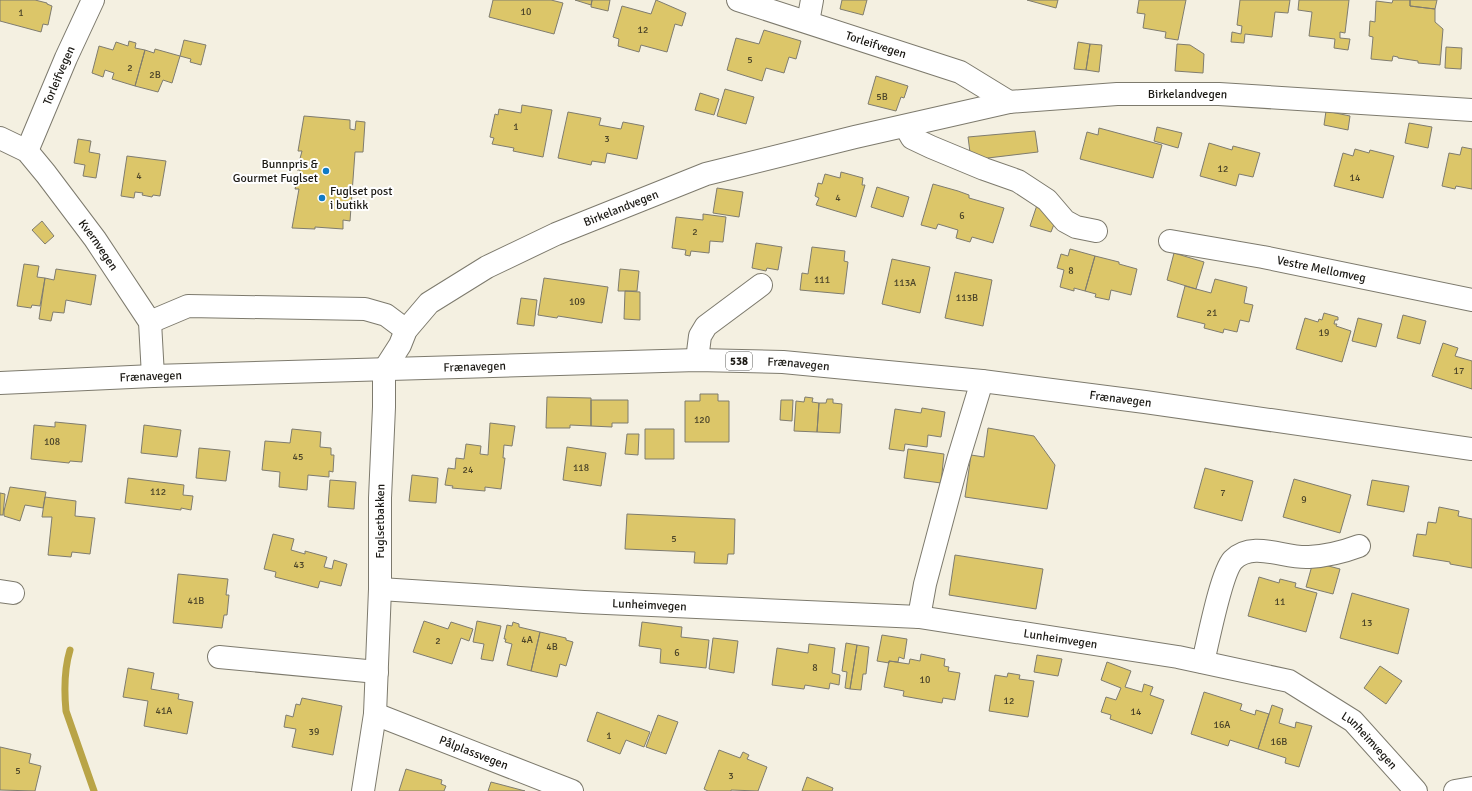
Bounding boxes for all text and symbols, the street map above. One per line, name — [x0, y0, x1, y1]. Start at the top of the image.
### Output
house number: 10 — [521, 6, 531, 18]
house number: 1 — [18, 7, 24, 19]
house number: 12 — [638, 24, 648, 36]
street label: Torleifvegen — [844, 28, 908, 62]
street label: Torleifvegen — [40, 43, 78, 107]
house number: 5 — [747, 54, 753, 66]
house number: 2 — [127, 62, 133, 74]
house number: 2B — [149, 69, 161, 81]
street label: Birkelandvegen — [1148, 87, 1228, 102]
house number: 5B — [876, 91, 888, 103]
house number: 1 — [513, 121, 519, 133]
house number: 3 — [604, 133, 610, 145]
place label: Bunnpris & Gourmet Fuglset — [233, 157, 319, 186]
house number: 12 — [1218, 163, 1228, 175]
marker: Bunnpris & Gourmet Fuglset — [321, 166, 331, 176]
house number: 4 — [136, 170, 142, 182]
house number: 14 — [1350, 172, 1361, 184]
place label: Fuglset post i butikk — [330, 184, 393, 213]
street label: Birkelandvegen — [581, 186, 661, 230]
house number: 4 — [835, 192, 841, 204]
marker: Fuglset post i butikk — [317, 193, 327, 203]
house number: 6 — [959, 210, 965, 222]
street label: Kvernvegen — [75, 216, 121, 274]
house number: 2 — [692, 226, 698, 238]
street label: Vestre Mellomveg — [1276, 253, 1367, 285]
house number: 8 — [1068, 265, 1074, 277]
house number: 111 — [814, 274, 830, 286]
house number: 113A — [894, 277, 916, 289]
house number: 113B — [956, 292, 978, 304]
house number: 109 — [569, 296, 585, 308]
house number: 21 — [1207, 307, 1217, 319]
house number: 19 — [1319, 327, 1329, 339]
road number: 538 — [726, 352, 752, 370]
street label: Frænavegen — [767, 354, 830, 374]
street label: Frænavegen — [443, 358, 506, 375]
house number: 17 — [1454, 365, 1464, 377]
street label: Frænavegen — [119, 368, 182, 385]
street label: Frænavegen — [1089, 387, 1153, 410]
house number: 120 — [694, 414, 710, 426]
house number: 108 — [44, 436, 60, 448]
house number: 45 — [293, 451, 303, 463]
house number: 118 — [573, 462, 589, 474]
house number: 24 — [463, 464, 474, 476]
street label: Fuglsetbakken — [373, 483, 388, 558]
house number: 112 — [150, 486, 166, 498]
house number: 7 — [1220, 487, 1226, 499]
house number: 9 — [1301, 494, 1307, 506]
house number: 5 — [671, 533, 677, 545]
house number: 43 — [294, 559, 304, 571]
house number: 41B — [188, 595, 204, 607]
street label: Lunheimvegen — [612, 596, 687, 614]
house number: 11 — [1275, 596, 1285, 608]
house number: 13 — [1362, 617, 1372, 629]
street label: Lunheimvegen — [1023, 626, 1099, 652]
house number: 4A — [521, 634, 533, 646]
house number: 2 — [435, 635, 441, 647]
house number: 4B — [546, 641, 558, 653]
house number: 6 — [674, 647, 680, 659]
house number: 8 — [812, 662, 818, 674]
house number: 10 — [920, 674, 930, 686]
house number: 12 — [1004, 695, 1014, 707]
house number: 41A — [156, 705, 172, 717]
house number: 14 — [1131, 706, 1142, 718]
street label: Lunheimvegen — [1339, 708, 1400, 772]
house number: 16A — [1214, 719, 1230, 731]
house number: 39 — [309, 726, 319, 738]
house number: 1 — [606, 730, 612, 742]
street label: Pålplassvegen — [437, 732, 510, 773]
house number: 16B — [1271, 736, 1287, 748]
house number: 5 — [15, 765, 21, 777]
house number: 3 — [728, 770, 734, 782]

